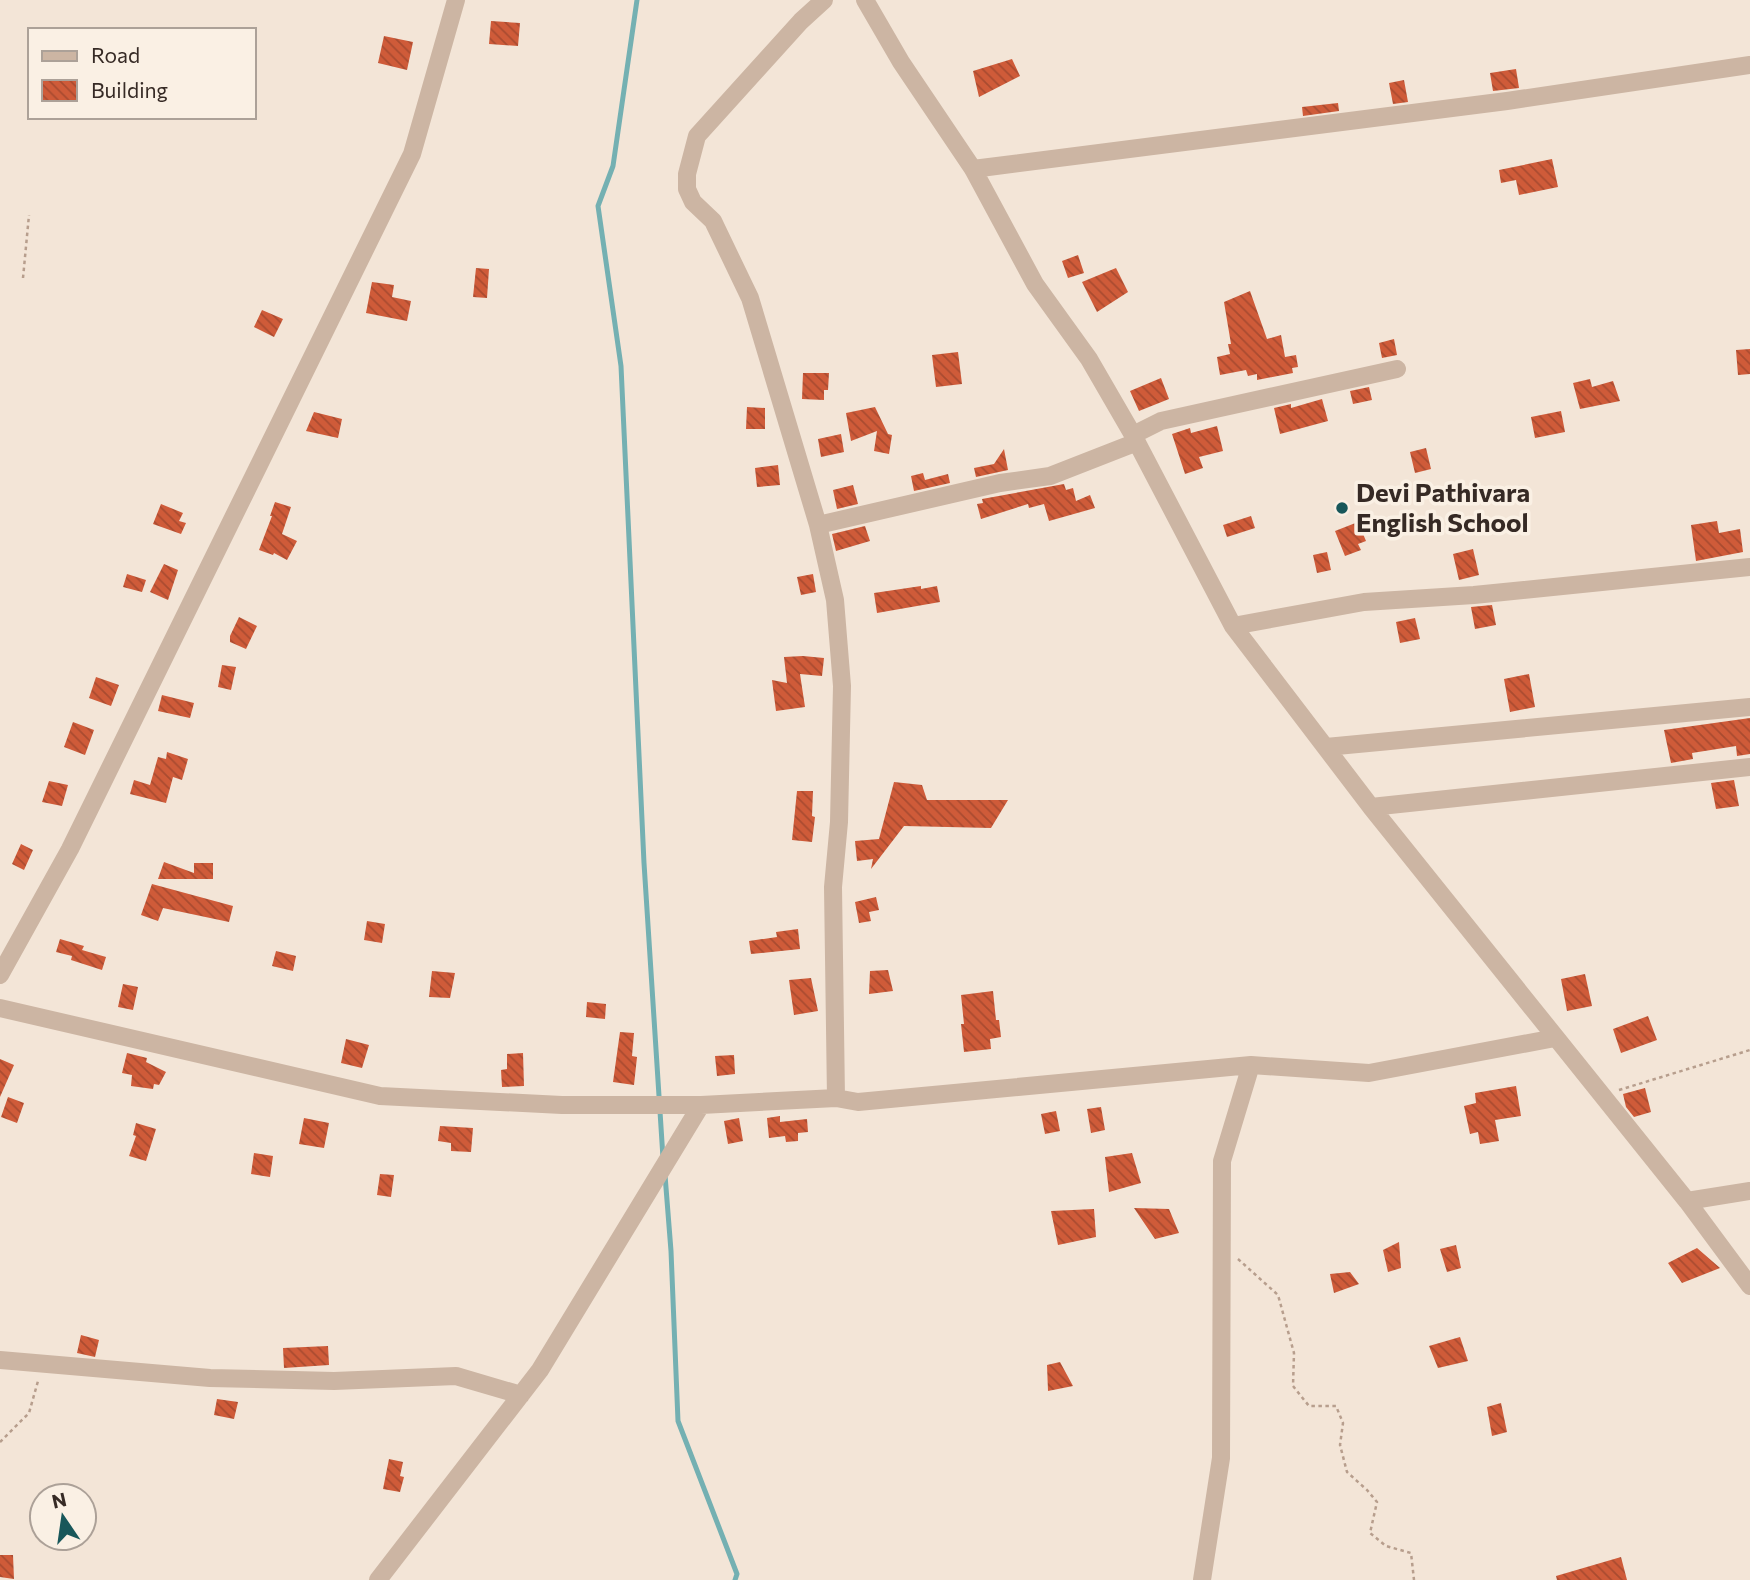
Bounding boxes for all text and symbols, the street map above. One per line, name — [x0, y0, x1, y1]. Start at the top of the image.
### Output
legend — [28, 28, 256, 119]
text: Road — [91, 42, 140, 67]
text: Building — [91, 77, 168, 102]
place label: Devi Pathivara English School — [1356, 476, 1530, 537]
marker: Devi Pathivara English School — [1334, 500, 1350, 516]
north arrow — [28, 1482, 98, 1552]
text: N — [50, 1487, 69, 1513]

